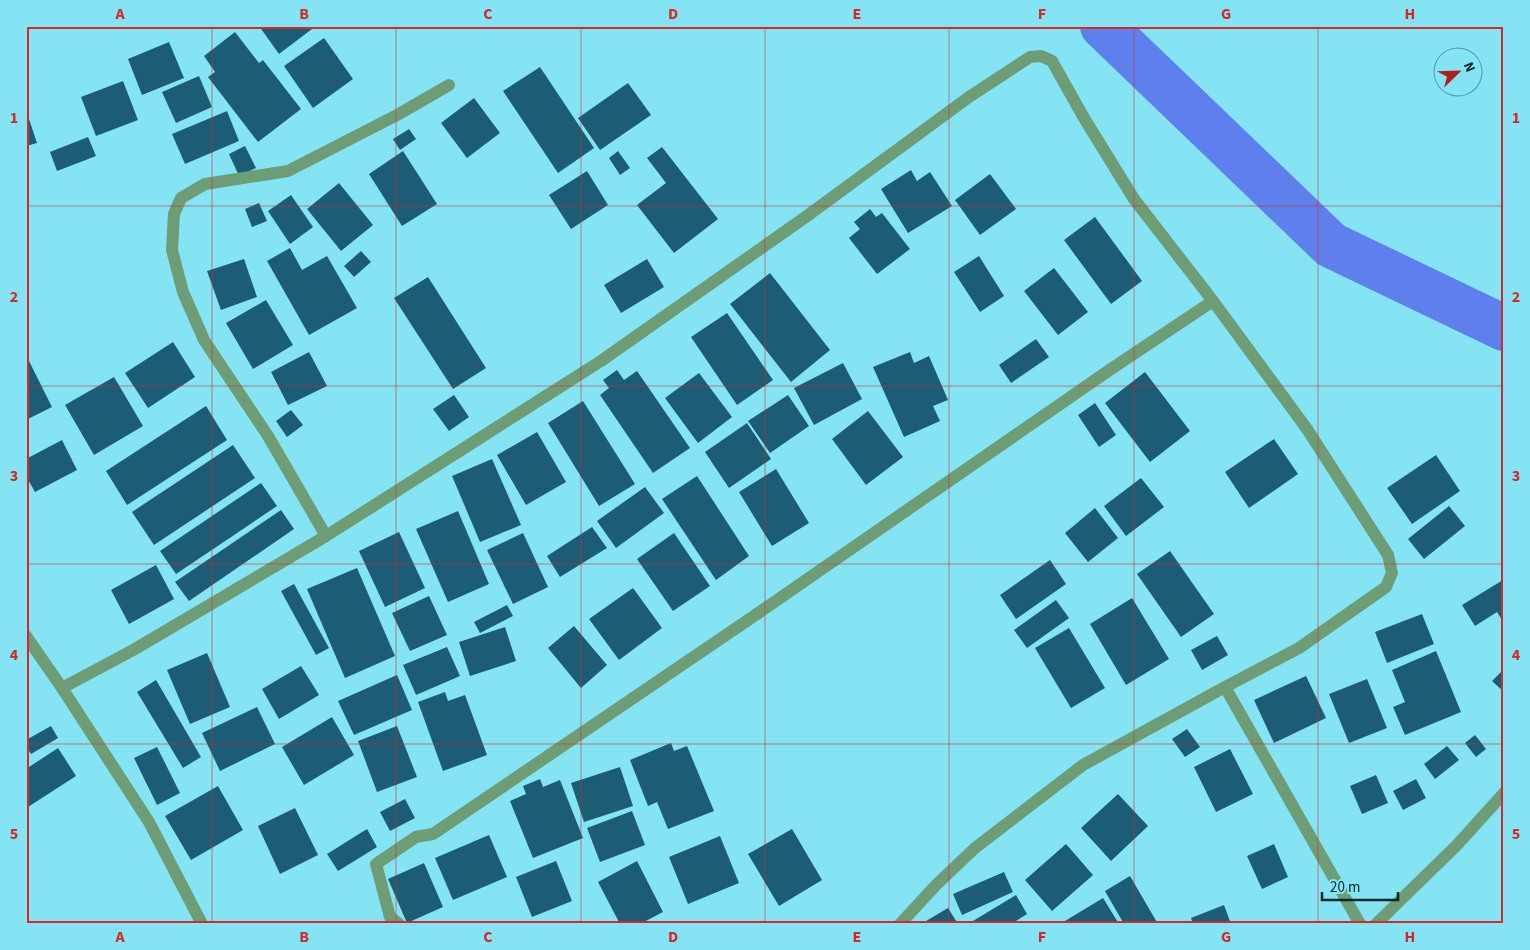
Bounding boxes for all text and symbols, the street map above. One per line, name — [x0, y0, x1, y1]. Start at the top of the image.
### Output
text: A — [114, 3, 125, 25]
text: B — [299, 3, 309, 25]
text: C — [483, 3, 493, 25]
text: D — [668, 3, 678, 25]
text: E — [853, 3, 861, 25]
text: F — [1038, 3, 1046, 25]
text: G — [1221, 3, 1231, 25]
text: H — [1405, 3, 1415, 25]
north arrow — [1432, 48, 1482, 98]
text: N — [1458, 59, 1480, 76]
text: 1 — [10, 107, 18, 129]
text: 1 — [1512, 107, 1520, 129]
text: 2 — [10, 286, 18, 308]
text: 2 — [1512, 286, 1520, 308]
text: 3 — [10, 465, 18, 487]
text: 3 — [1512, 465, 1520, 487]
text: 4 — [10, 644, 19, 666]
text: 4 — [1512, 644, 1521, 666]
text: 5 — [10, 823, 18, 845]
text: 5 — [1512, 823, 1520, 845]
scale bar — [1322, 870, 1399, 902]
text: 20 m — [1330, 877, 1360, 898]
text: A — [114, 926, 125, 948]
text: B — [299, 926, 309, 948]
text: C — [483, 926, 493, 948]
text: D — [668, 926, 678, 948]
text: E — [853, 926, 861, 948]
text: F — [1038, 926, 1046, 948]
text: G — [1221, 926, 1231, 948]
text: H — [1405, 926, 1415, 948]

